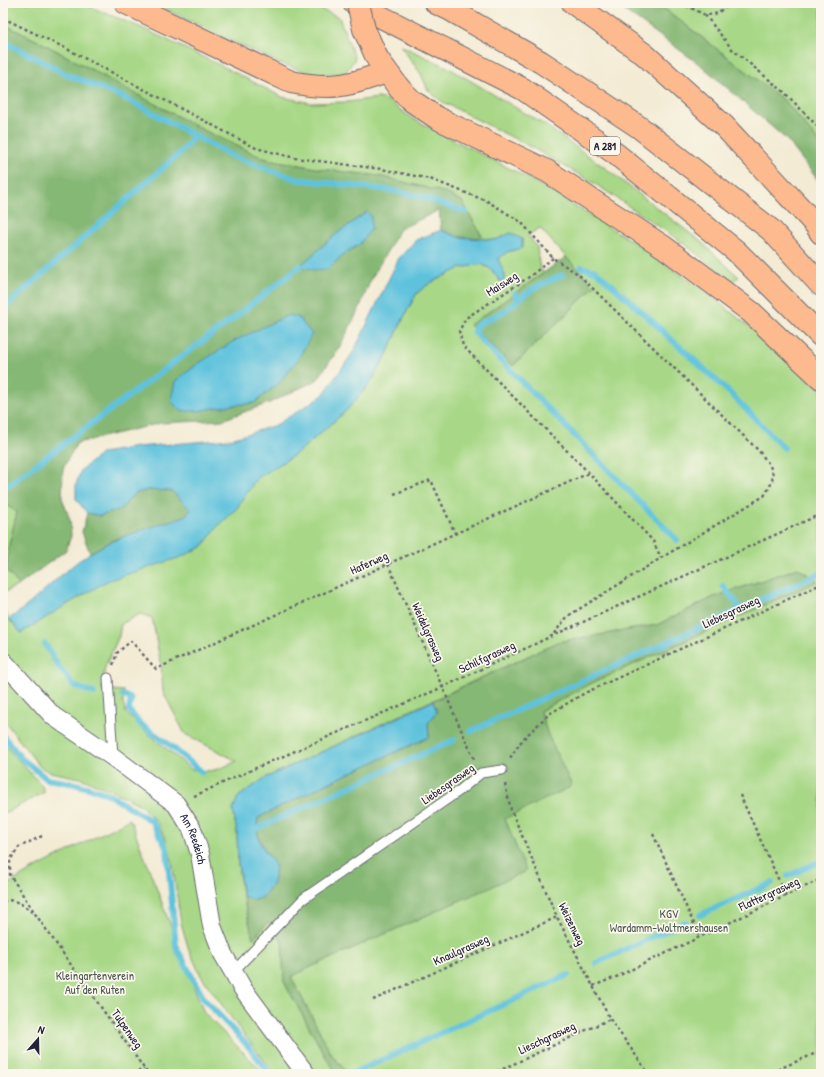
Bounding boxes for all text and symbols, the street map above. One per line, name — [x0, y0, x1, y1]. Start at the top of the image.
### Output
road number: A 281 — [590, 137, 620, 155]
street label: Maisweg — [482, 267, 521, 300]
street label: Haferweg — [347, 547, 390, 578]
street label: Liebesgrasweg — [699, 591, 762, 632]
street label: Weidelgrasweg — [408, 600, 449, 664]
street label: Schilfgrasweg — [456, 636, 518, 677]
street label: Liebesgrasweg — [418, 759, 478, 808]
street label: Am Reedeich — [176, 810, 211, 865]
street label: Flattergrasweg — [735, 872, 802, 915]
street label: Weizenweg — [555, 899, 590, 948]
park label: KGV Wardamm-Woltmershausen — [610, 905, 728, 936]
street label: Knaulgrasweg — [430, 930, 491, 969]
park label: Kleingartenverein Auf den Ruten — [56, 967, 134, 998]
street label: Tulpenweg — [108, 1006, 147, 1052]
street label: Lieschgrasweg — [515, 1017, 578, 1058]
north arrow — [18, 1019, 58, 1059]
text: N — [36, 1022, 47, 1037]

